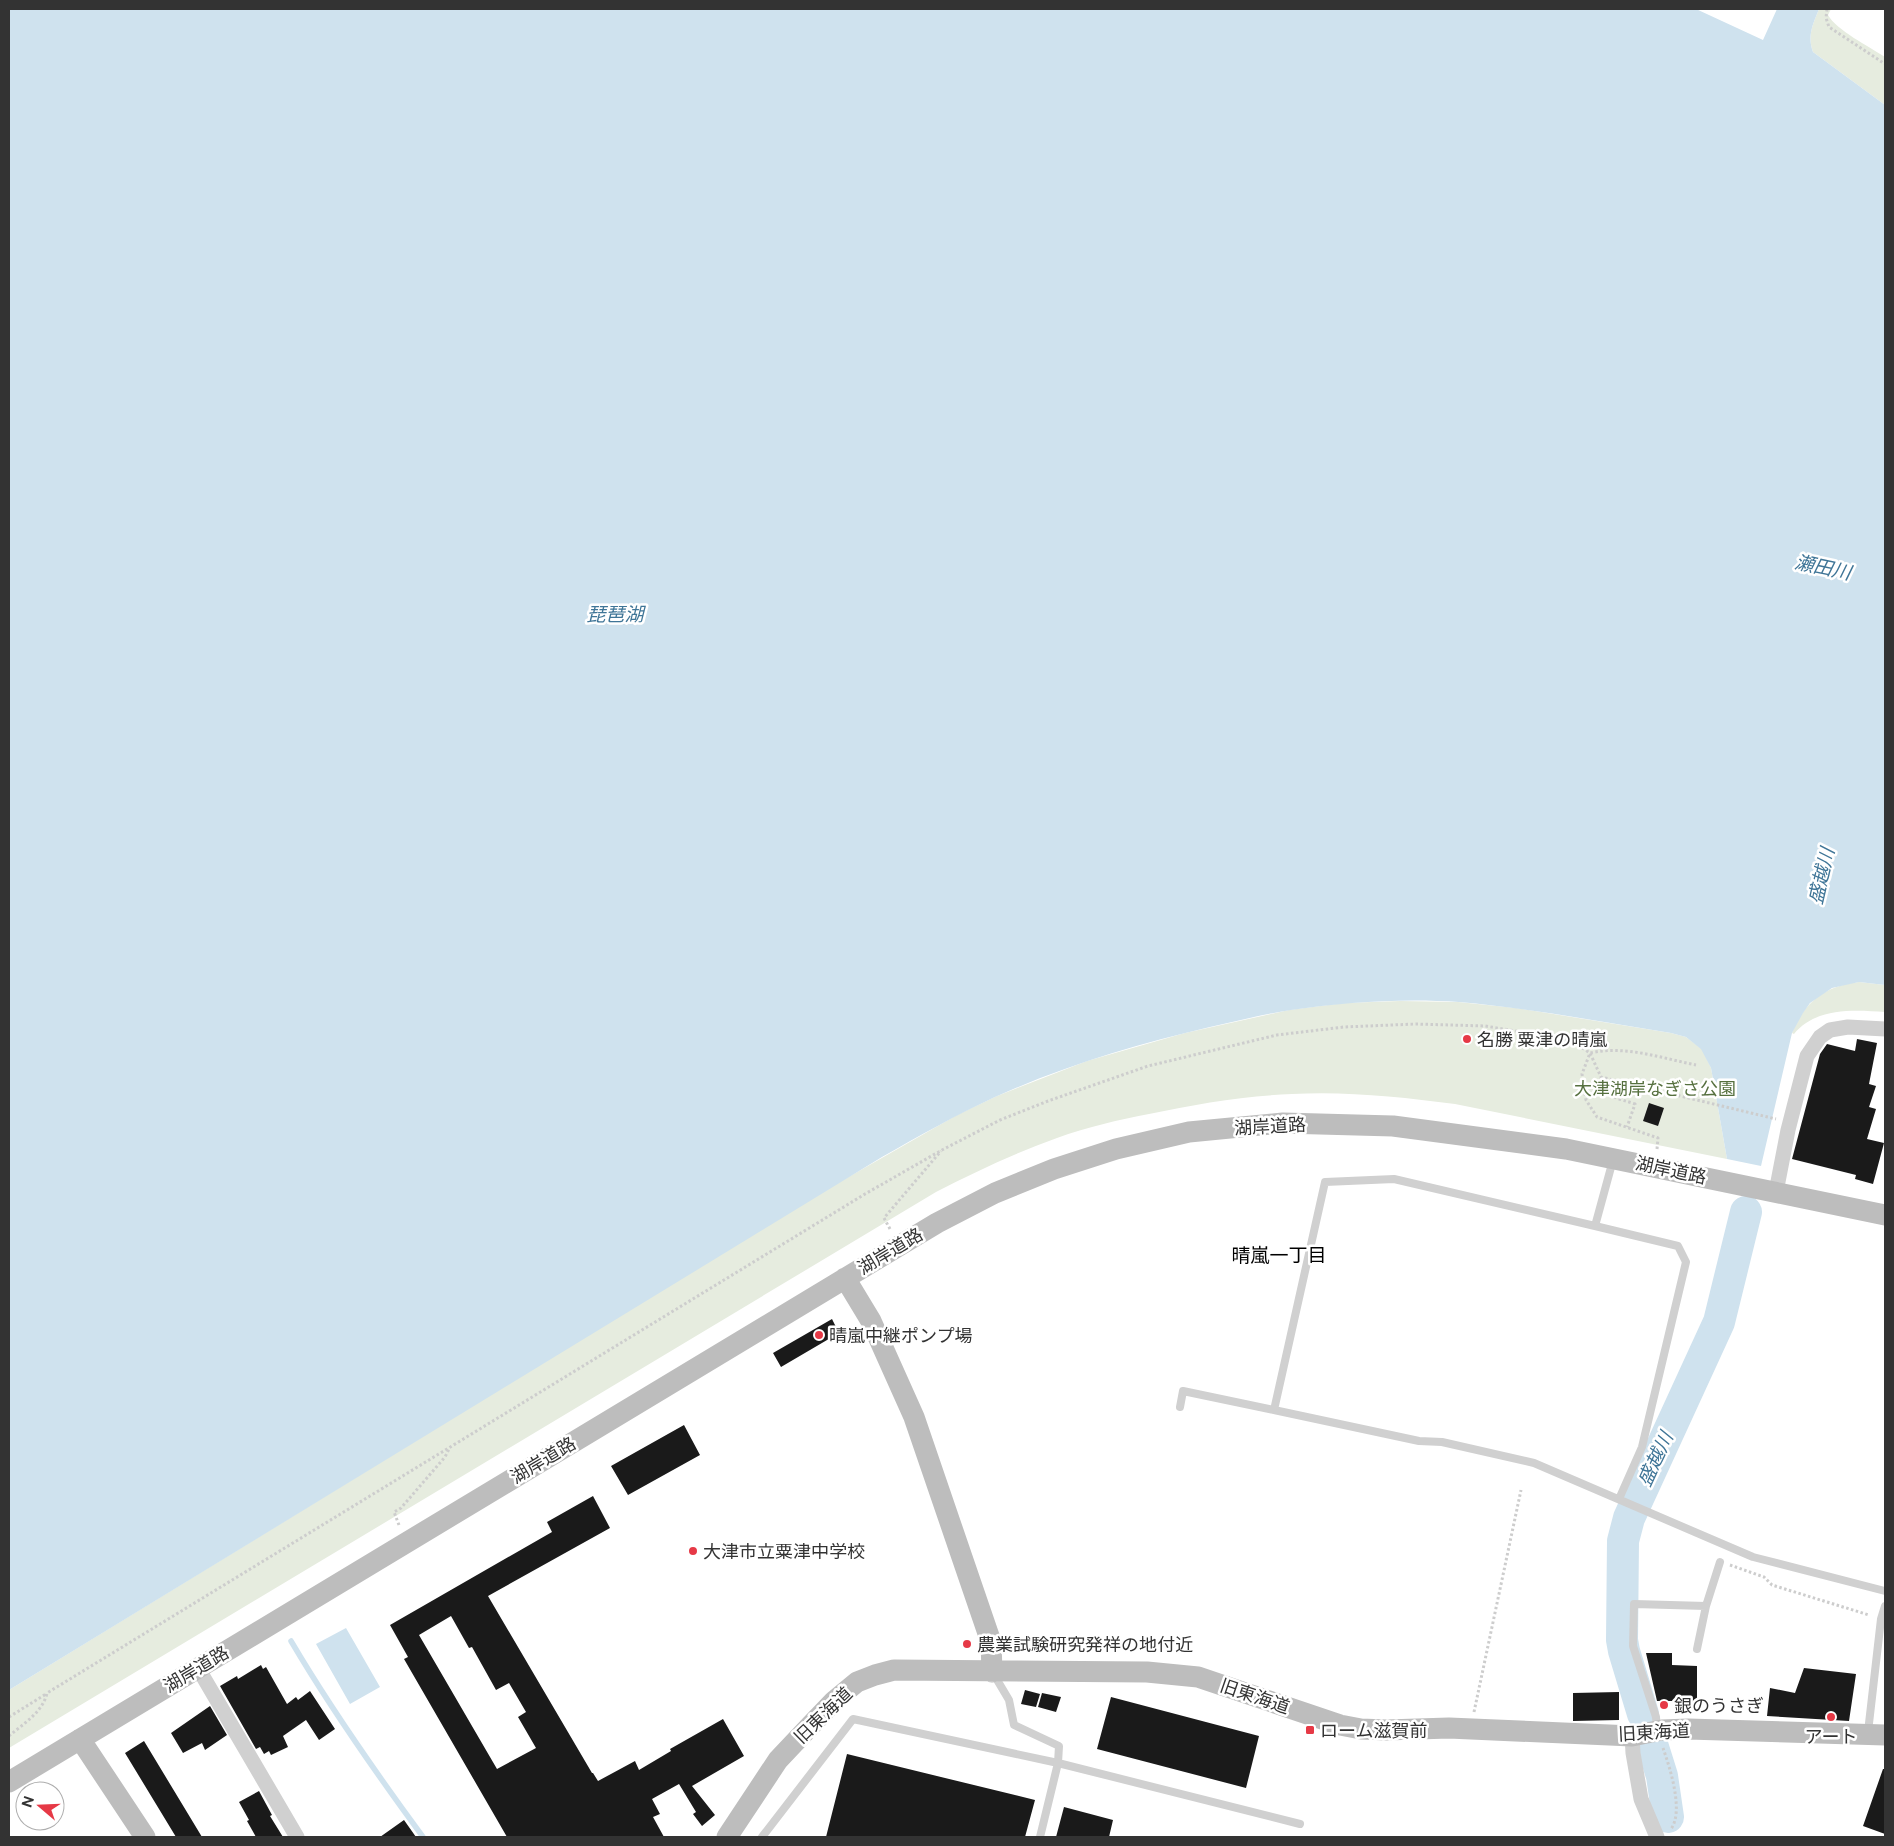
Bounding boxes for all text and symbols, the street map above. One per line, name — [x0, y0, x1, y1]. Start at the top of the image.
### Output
water label: 瀬田川 — [1793, 550, 1855, 584]
water label: 琵琶湖 — [586, 603, 646, 625]
water label: 盛越川 — [1804, 844, 1839, 906]
place label: 名勝 粟津の晴嵐 — [1477, 1029, 1607, 1050]
marker: 名勝 粟津の晴嵐 — [1461, 1033, 1473, 1045]
park label: 大津湖岸なぎさ公園 — [1574, 1078, 1736, 1099]
street label: 湖岸道路 — [1233, 1114, 1307, 1138]
street label: 湖岸道路 — [1634, 1152, 1708, 1188]
street label: 湖岸道路 — [854, 1223, 926, 1279]
district label: 晴嵐一丁目 — [1231, 1244, 1327, 1266]
place label: 晴嵐中継ポンプ場 — [829, 1325, 972, 1346]
marker: 晴嵐中継ポンプ場 — [813, 1329, 825, 1341]
water label: 盛越川 — [1633, 1427, 1678, 1489]
street label: 湖岸道路 — [507, 1432, 579, 1488]
place label: 大津市立粟津中学校 — [703, 1541, 865, 1562]
marker: 大津市立粟津中学校 — [687, 1545, 699, 1557]
place label: 農業試験研究発祥の地付近 — [977, 1634, 1193, 1655]
marker: 農業試験研究発祥の地付近 — [961, 1638, 973, 1650]
street label: 湖岸道路 — [160, 1641, 232, 1697]
street label: 旧東海道 — [1218, 1674, 1292, 1718]
street label: 旧東海道 — [790, 1682, 856, 1748]
place label: 銀のうさぎ — [1674, 1695, 1764, 1716]
marker: 銀のうさぎ — [1658, 1699, 1670, 1711]
marker: アート — [1825, 1711, 1837, 1723]
place label: ローム滋賀前 — [1320, 1720, 1427, 1741]
street label: 旧東海道 — [1617, 1720, 1691, 1744]
marker: ローム滋賀前 — [1304, 1724, 1316, 1736]
place label: アート — [1805, 1726, 1857, 1747]
north arrow — [15, 1781, 65, 1831]
text: N — [18, 1794, 37, 1810]

